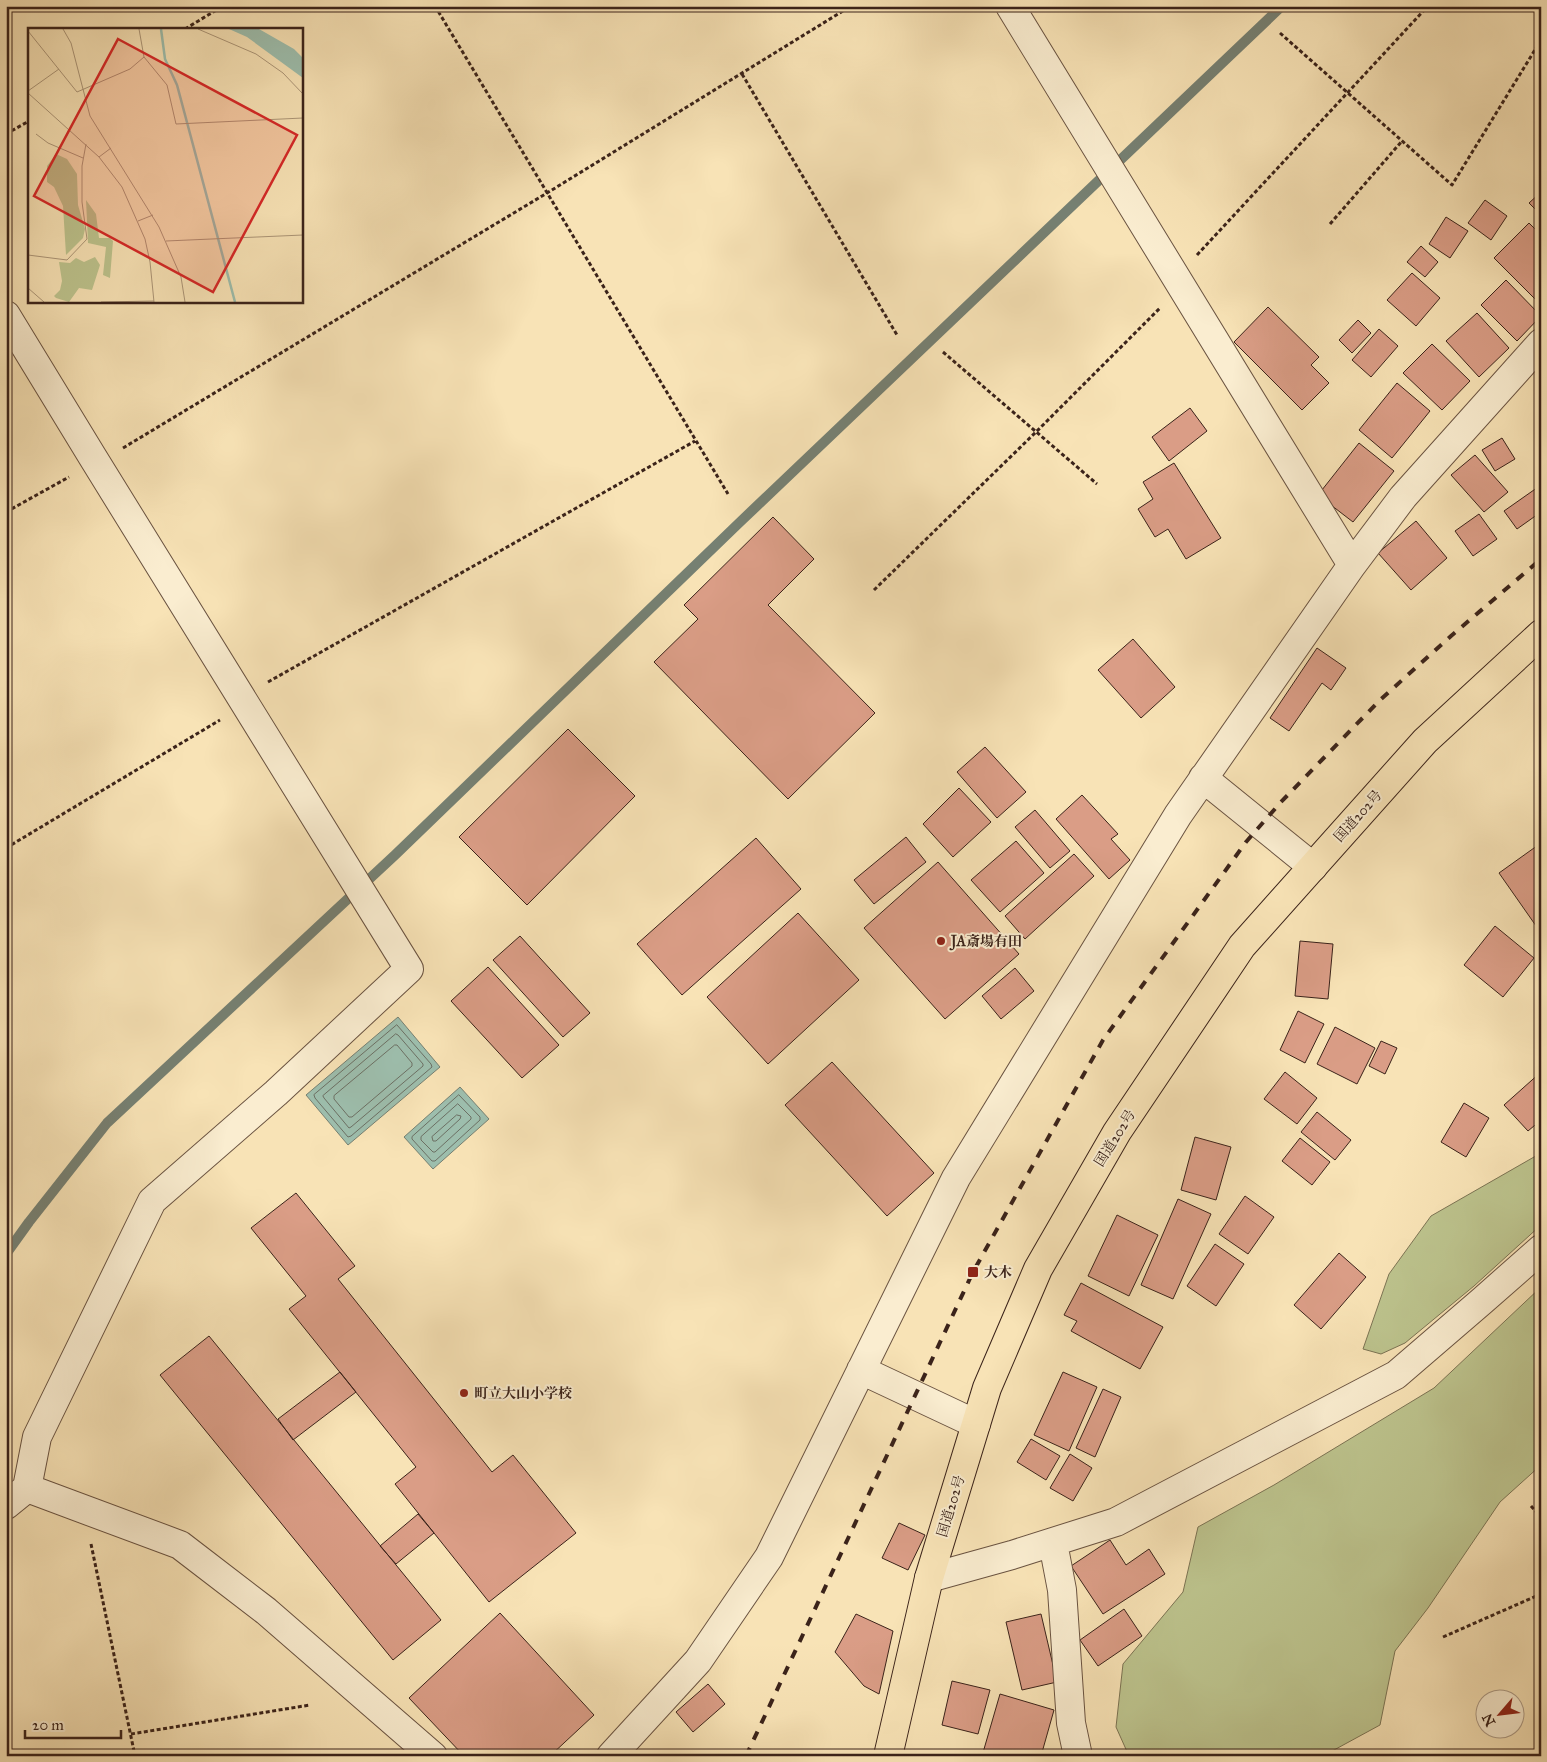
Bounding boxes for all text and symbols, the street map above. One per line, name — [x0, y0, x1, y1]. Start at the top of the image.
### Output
inset map — [28, 28, 302, 302]
street label: 国道202号 — [1330, 787, 1386, 845]
place label: JA斎場有田 — [949, 933, 1022, 951]
marker: JA斎場有田 — [935, 935, 947, 947]
street label: 国道202号 — [1091, 1106, 1139, 1170]
place label: 大木 — [984, 1264, 1012, 1281]
marker: 大木 — [966, 1265, 980, 1279]
place label: 町立大山小学校 — [474, 1385, 572, 1402]
marker: 町立大山小学校 — [458, 1387, 470, 1399]
street label: 国道202号 — [934, 1473, 968, 1539]
north arrow — [1474, 1690, 1524, 1740]
scale bar — [25, 1707, 121, 1739]
text: N — [1479, 1711, 1499, 1729]
text: 20 m — [32, 1716, 64, 1734]

